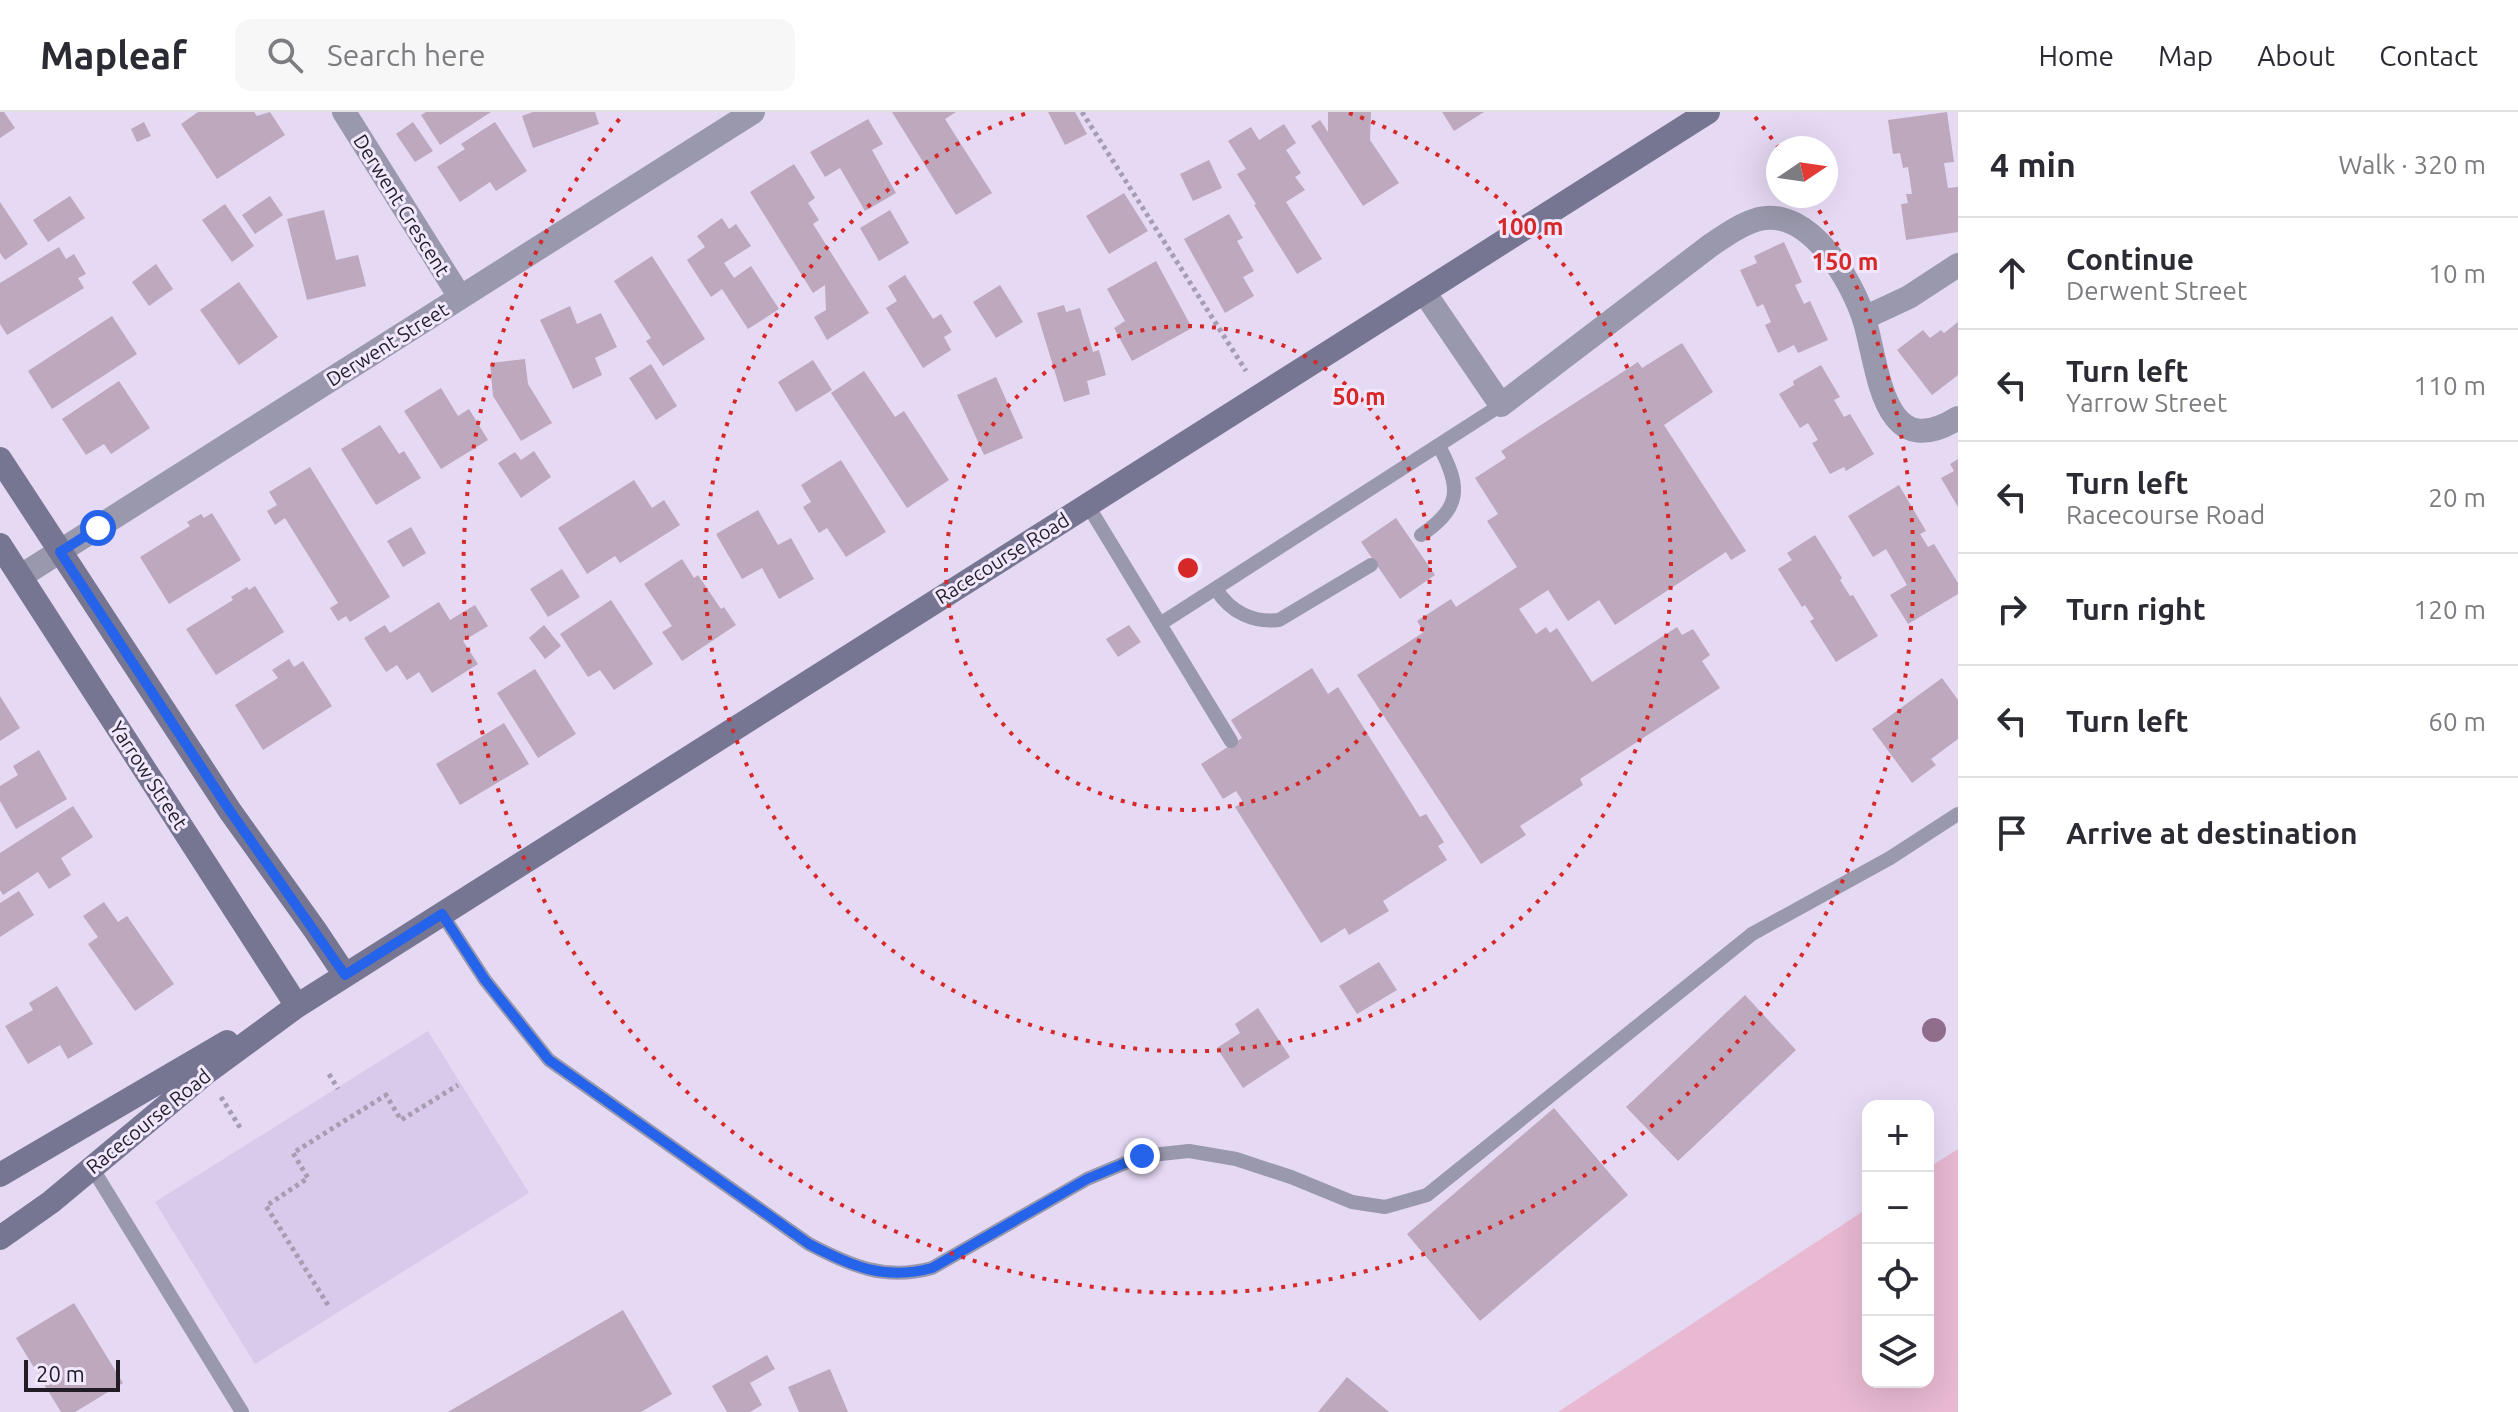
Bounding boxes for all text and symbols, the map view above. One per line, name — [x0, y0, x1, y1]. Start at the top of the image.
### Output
search box — [235, 19, 795, 91]
icon: search — [263, 33, 307, 77]
text: Mapleaf — [40, 34, 187, 76]
text: Search here — [327, 38, 486, 72]
text: Home — [2039, 40, 2114, 71]
text: Map — [2158, 40, 2213, 71]
text: About — [2257, 40, 2335, 71]
text: Contact — [2379, 40, 2478, 71]
street label: Derwent Crescent — [349, 130, 455, 280]
north arrow — [1766, 136, 1838, 208]
text: 4 min — [1990, 145, 2076, 183]
text: Walk · 320 m — [2338, 150, 2486, 179]
text: 100 m — [1497, 213, 1563, 240]
text: Continue — [2066, 242, 2194, 276]
text: 150 m — [1812, 248, 1878, 275]
icon: ahead — [1990, 251, 2034, 295]
text: 10 m — [2428, 259, 2486, 288]
text: Derwent Street — [2066, 276, 2247, 305]
street label: Derwent Street — [322, 297, 452, 391]
text: Turn left — [2066, 354, 2188, 388]
icon: left — [1990, 363, 2034, 407]
text: 110 m — [2414, 371, 2486, 400]
text: 50 m — [1332, 383, 1386, 410]
text: Yarrow Street — [2066, 388, 2227, 417]
text: Turn left — [2066, 466, 2188, 500]
icon: left — [1990, 475, 2034, 519]
text: 20 m — [2428, 483, 2486, 512]
text: Racecourse Road — [2066, 500, 2265, 529]
street label: Racecourse Road — [931, 508, 1073, 608]
route start — [80, 510, 116, 546]
centre of rings — [1174, 554, 1202, 582]
icon: right — [1990, 587, 2034, 631]
text: Turn right — [2066, 592, 2206, 626]
text: 120 m — [2414, 595, 2486, 624]
icon: left — [1990, 699, 2034, 743]
text: Turn left — [2066, 704, 2188, 738]
text: 60 m — [2428, 707, 2486, 736]
street label: Yarrow Street — [106, 717, 192, 833]
icon: arrive — [1990, 811, 2034, 855]
text: Arrive at destination — [2066, 816, 2358, 850]
street label: Racecourse Road — [81, 1064, 215, 1178]
map controls — [1862, 1100, 1934, 1388]
button: + — [1862, 1100, 1934, 1172]
route end — [1124, 1138, 1160, 1174]
button: − — [1862, 1172, 1934, 1244]
button: locate — [1862, 1244, 1934, 1316]
button: layers — [1862, 1316, 1934, 1388]
scale bar — [24, 1356, 120, 1392]
text: 20 m — [36, 1361, 85, 1386]

